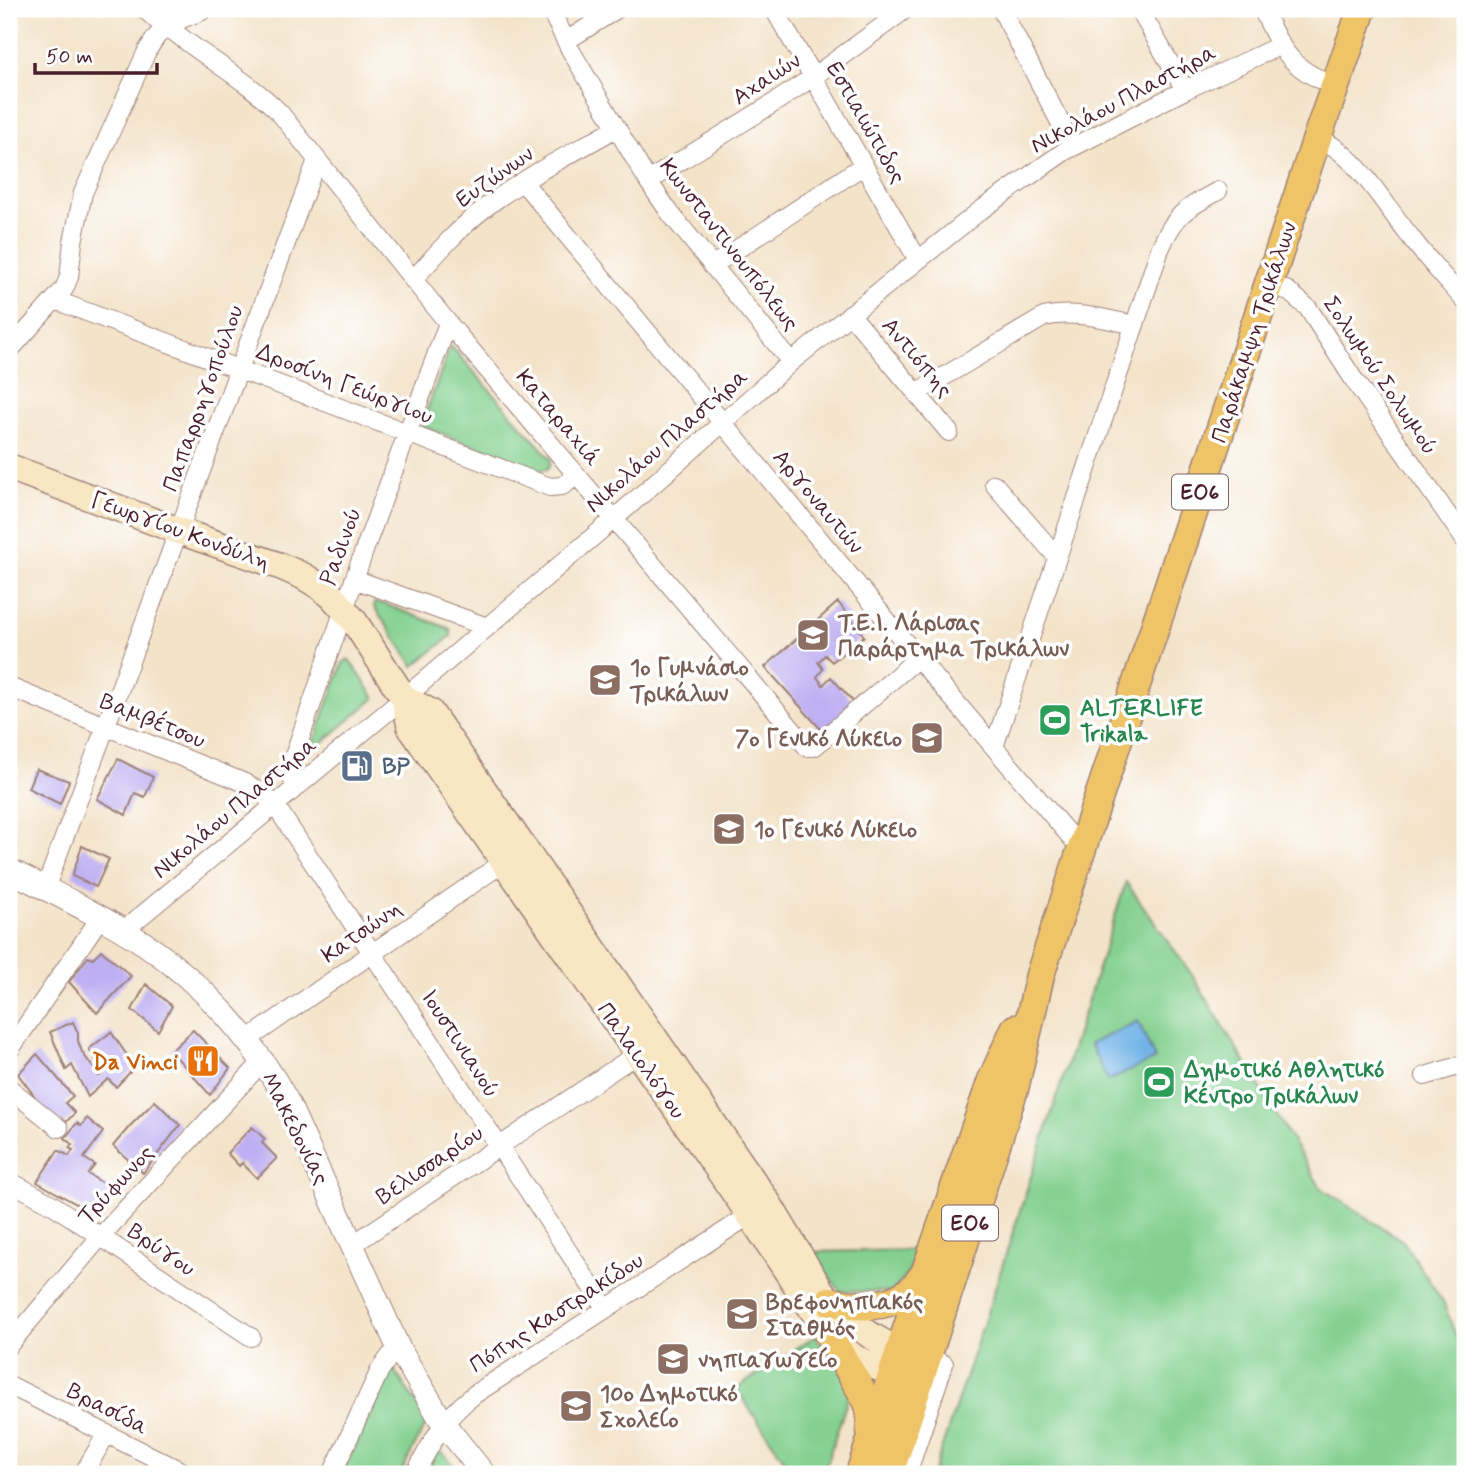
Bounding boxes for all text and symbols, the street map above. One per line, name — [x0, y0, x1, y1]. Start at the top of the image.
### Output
scale bar — [35, 32, 158, 76]
street label: Νικολάου Πλαστήρα — [1026, 38, 1222, 161]
text: 50 m — [46, 43, 93, 71]
street label: Αχαιών — [727, 46, 807, 113]
street label: Εστιαιώτιδος — [818, 57, 912, 189]
street label: Ευζώνων — [450, 140, 540, 215]
street label: Κωνσταντινουπόλεως — [652, 153, 805, 338]
street label: Παράκαμψη Τρικάλων — [1205, 218, 1305, 447]
street label: Σολωμού Σολωμού — [1315, 291, 1444, 461]
street label: Παπαρρηγοπούλου — [156, 301, 252, 496]
street label: Αντιόπης — [874, 312, 959, 405]
street label: Δροσίνη Γεώργιου — [252, 337, 437, 432]
street label: Νικολάου Πλαστήρα — [580, 363, 755, 520]
street label: Καταραχιά — [508, 364, 607, 473]
street label: Αργοναυτών — [765, 444, 870, 561]
road number: ΕΟ6 — [1172, 475, 1228, 510]
street label: Γεωργίου Κονδύλη — [86, 485, 274, 578]
street label: Ραδινού — [314, 504, 370, 590]
place label: Τ.Ε.Ι. Λάρισας Παράρτημα Τρικάλων — [837, 609, 1069, 665]
school or university icon: Τ.Ε.Ι. Λάρισας Παράρτημα Τρικάλων — [794, 616, 832, 654]
place label: 1ο Γυμνάσιο Τρικάλων — [629, 654, 749, 710]
school or university icon: 1ο Γυμνάσιο Τρικάλων — [586, 661, 624, 699]
street label: Βαμβέτσου — [95, 685, 210, 757]
place label: ALTERLIFE Trikala — [1080, 694, 1203, 750]
sports icon: ALTERLIFE Trikala — [1036, 701, 1074, 739]
school or university icon: 7ο Γενικό Λύκειο — [908, 719, 946, 757]
place label: 7ο Γενικό Λύκειο — [735, 725, 902, 755]
street label: Νικολάου Πλαστήρα — [147, 731, 324, 886]
fuel station icon: BP — [338, 747, 376, 785]
place label: BP — [382, 753, 411, 783]
school or university icon: 1ο Γενικό Λύκειο — [710, 810, 748, 848]
place label: 1ο Γενικό Λύκειο — [754, 816, 917, 846]
street label: Κατσώνη — [316, 894, 408, 971]
street label: Ιουστινιανού — [413, 984, 505, 1104]
street label: Παλαιολόγου — [589, 997, 692, 1125]
restaurant icon: Da Vinci — [184, 1042, 222, 1080]
place label: Da Vinci — [92, 1048, 178, 1078]
place label: Δημοτικό Αθλητικό Κέντρο Τρικάλων — [1183, 1056, 1384, 1112]
sports icon: Δημοτικό Αθλητικό Κέντρο Τρικάλων — [1140, 1063, 1178, 1101]
street label: Μακεδονίας — [253, 1067, 335, 1190]
street label: Βελισσαρίου — [371, 1119, 490, 1213]
street label: Τρύφωνος — [72, 1139, 161, 1232]
road number: ΕΟ6 — [942, 1206, 998, 1240]
street label: Βρύγου — [121, 1217, 201, 1284]
street label: Πόπης Καστρακίδου — [464, 1246, 650, 1381]
place label: Βρεφονηπιακός Σταθμός — [766, 1288, 923, 1344]
school or university icon: Βρεφονηπιακός Σταθμός — [723, 1295, 761, 1333]
school or university icon: νηπιαγωγείο — [654, 1340, 692, 1378]
place label: νηπιαγωγείο — [698, 1346, 837, 1376]
street label: Βρασίδα — [61, 1377, 153, 1443]
place label: 10ο Δημοτικό Σχολείο — [600, 1380, 738, 1436]
school or university icon: 10ο Δημοτικό Σχολείο — [557, 1387, 595, 1425]

